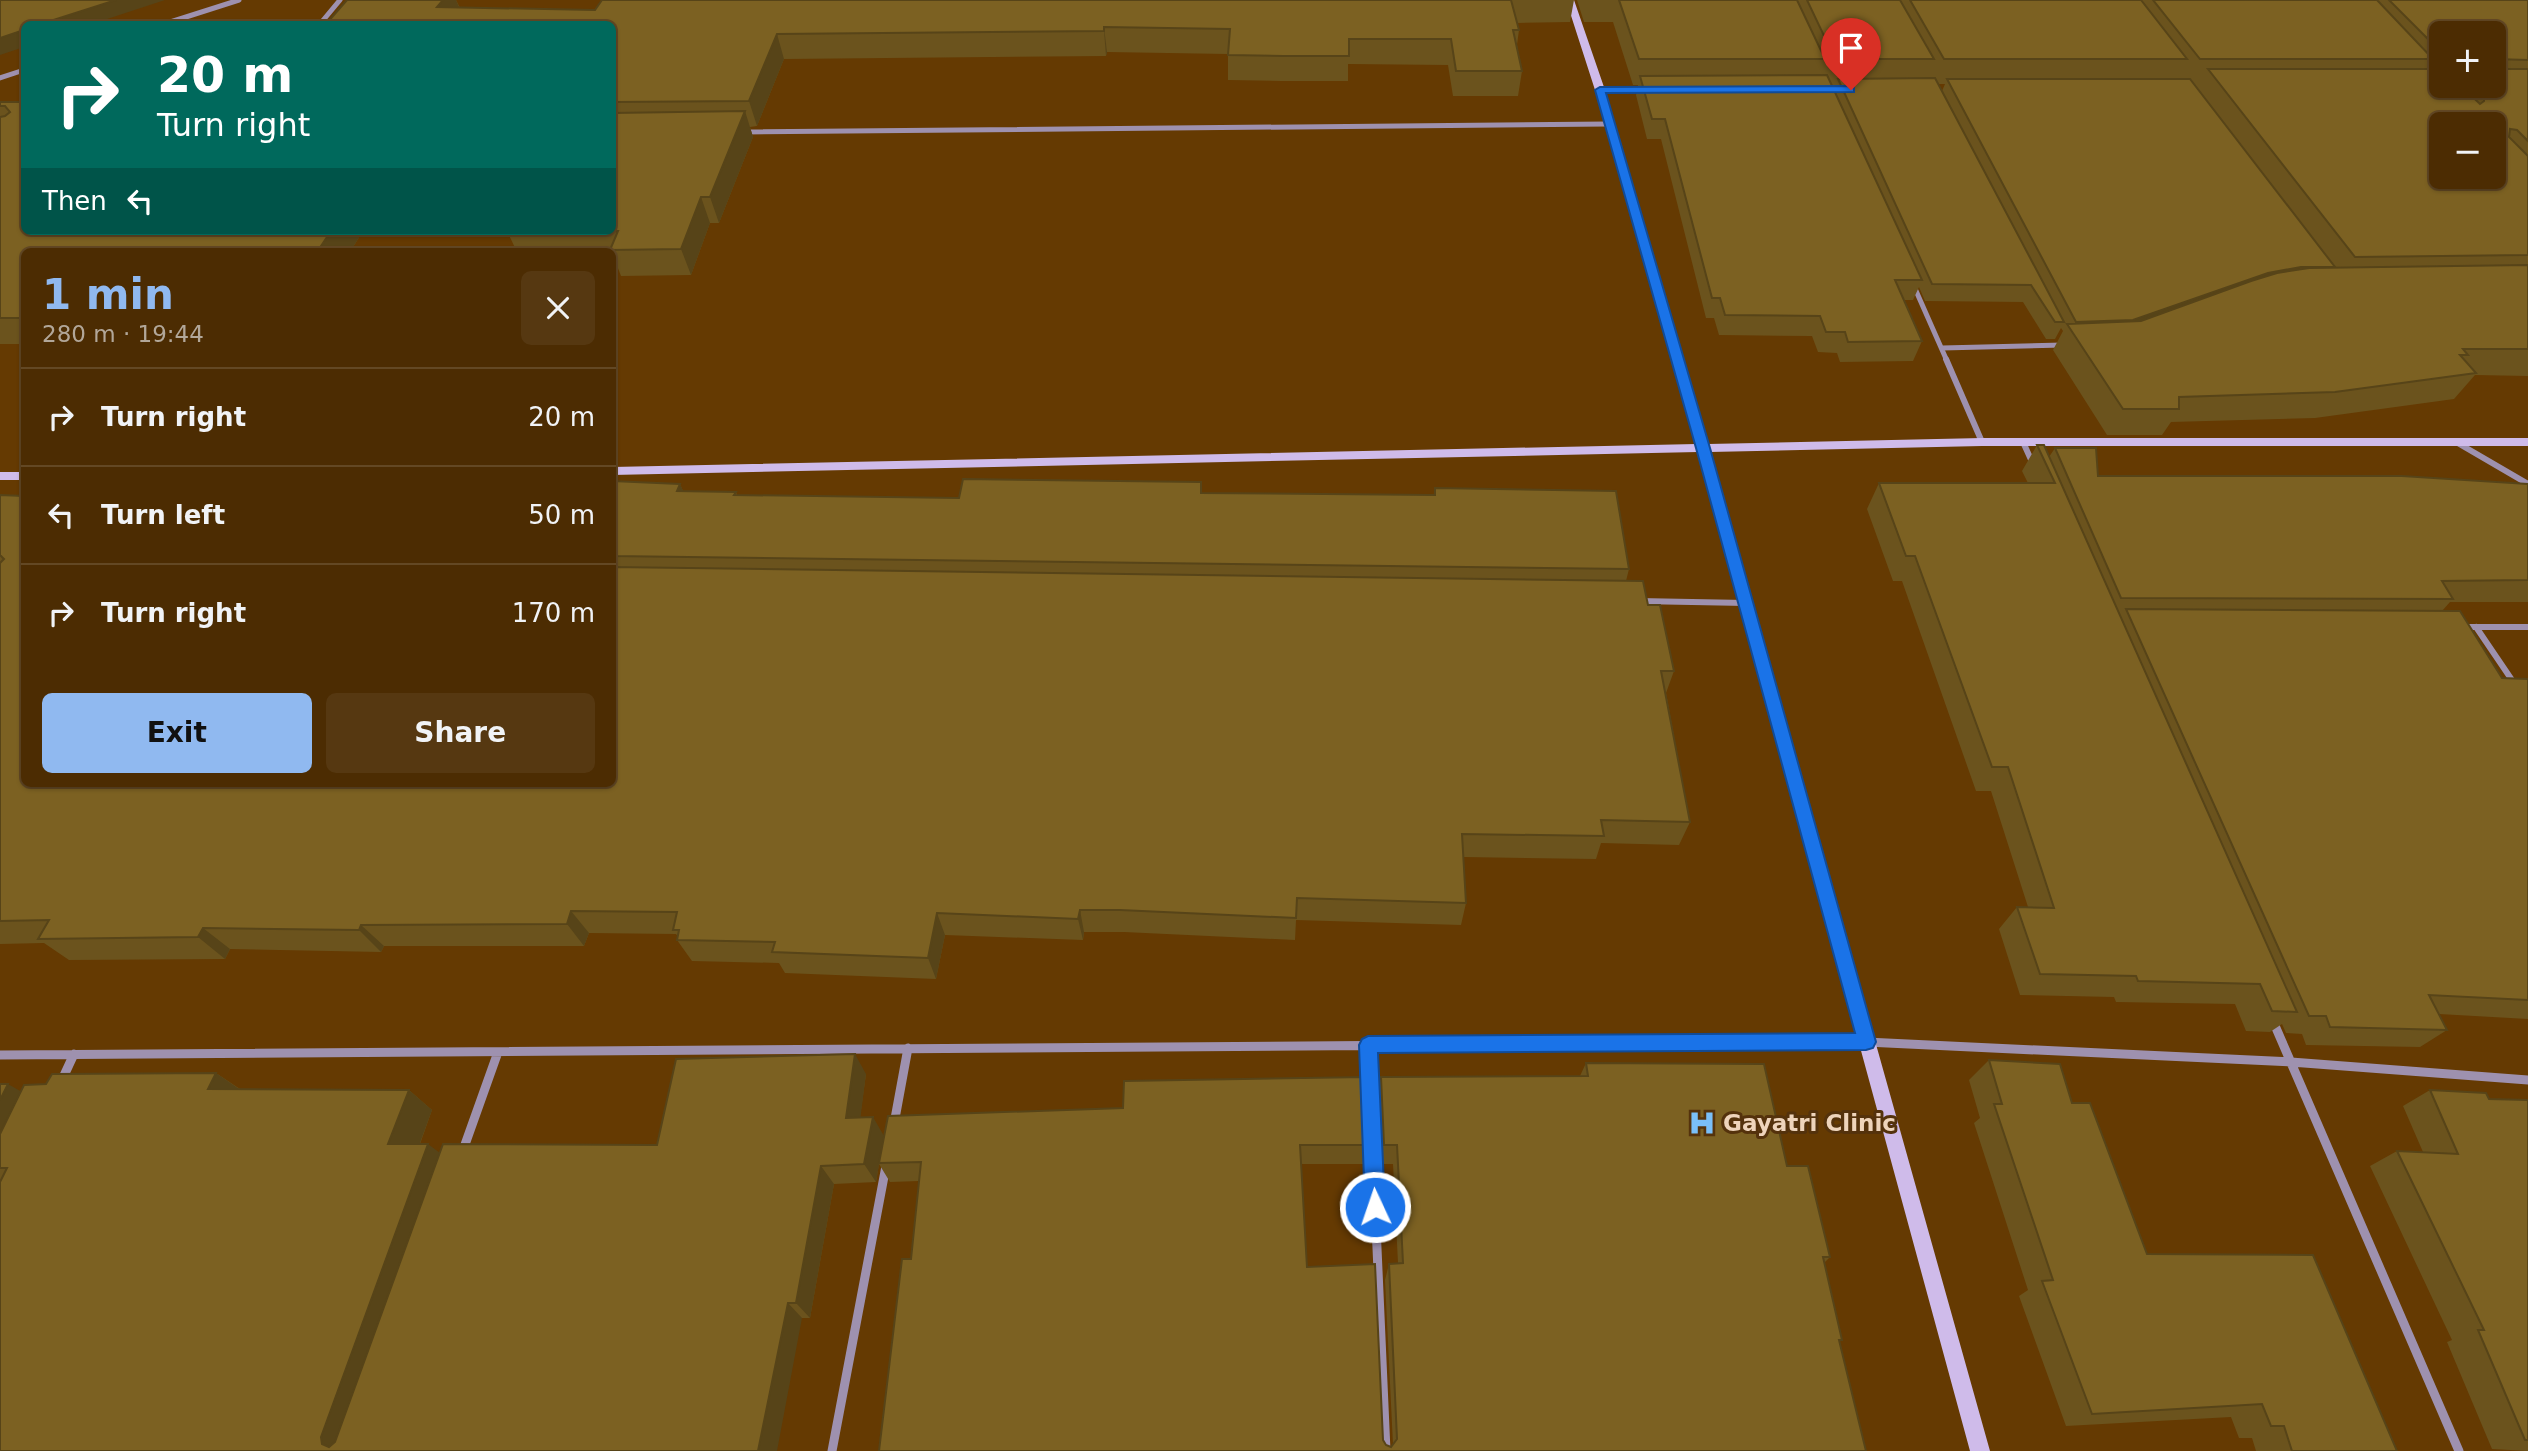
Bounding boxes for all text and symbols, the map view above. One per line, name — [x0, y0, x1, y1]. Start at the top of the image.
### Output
pin — [1821, 18, 1881, 90]
map controls — [2429, 21, 2506, 189]
button: + — [2429, 21, 2506, 98]
icon: arrive — [1832, 29, 1870, 67]
text: 20 m — [157, 47, 293, 104]
icon: right — [42, 49, 133, 140]
text: Turn right — [157, 106, 310, 144]
button: − — [2429, 112, 2506, 189]
icon: left — [121, 182, 159, 220]
text: Then — [42, 186, 107, 216]
text: 1 min — [42, 270, 174, 319]
button: close — [521, 271, 595, 345]
text: 280 m · 19:44 — [42, 321, 204, 347]
icon: right — [42, 398, 80, 436]
text: Turn right — [101, 402, 246, 432]
text: 20 m — [528, 402, 595, 432]
icon: left — [42, 496, 80, 534]
text: Turn left — [101, 500, 225, 530]
text: 50 m — [528, 500, 595, 530]
icon: right — [42, 594, 80, 632]
text: Turn right — [101, 598, 246, 628]
text: 170 m — [512, 598, 595, 628]
button: Exit — [42, 693, 312, 773]
button: Share — [326, 693, 595, 773]
hospital icon: Gayatri Clinic — [1687, 1108, 1717, 1138]
place label: Gayatri Clinic — [1723, 1110, 1896, 1136]
position arrow — [1338, 1170, 1412, 1244]

